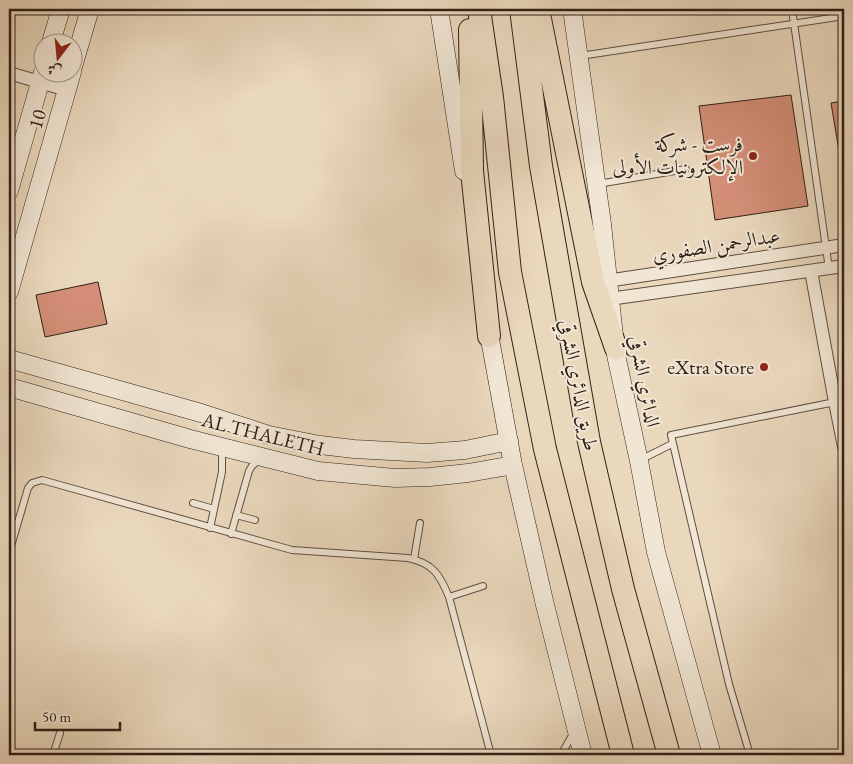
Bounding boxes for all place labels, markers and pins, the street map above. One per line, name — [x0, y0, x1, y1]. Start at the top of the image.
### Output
place label: فرست - شركة الإلكترونيات الأولى — [612, 131, 743, 182]
marker: فرست - شركة الإلكترونيات الأولى — [747, 150, 759, 162]
place label: eXtra Store — [667, 354, 754, 380]
marker: eXtra Store — [758, 361, 770, 373]

